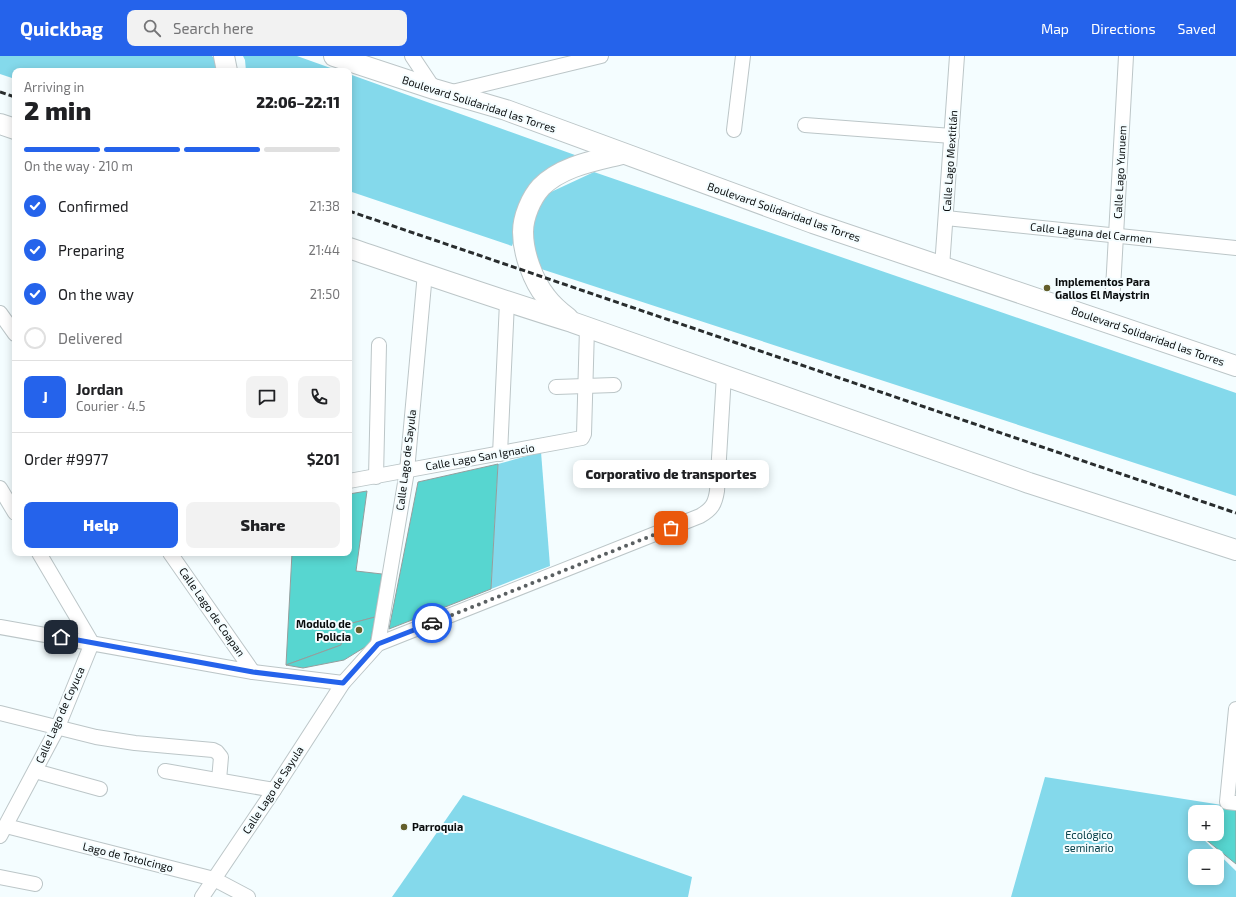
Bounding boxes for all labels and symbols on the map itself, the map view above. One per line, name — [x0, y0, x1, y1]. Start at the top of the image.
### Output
street label: Boulevard Solidaridad las Torres — [401, 72, 558, 135]
street label: Calle Lago Mextitlán — [939, 110, 960, 212]
street label: Calle Lago Yunuem — [1111, 125, 1128, 219]
street label: Boulevard Solidaridad las Torres — [706, 179, 863, 244]
street label: Calle Laguna del Carmen — [1029, 220, 1153, 245]
place label: Implementos Para Gallos El Maystrin — [1055, 275, 1150, 302]
marker: Implementos Para Gallos El Maystrin — [1042, 283, 1052, 293]
street label: Boulevard Solidaridad las Torres — [1070, 303, 1227, 368]
street label: Calle Lago de Sayula — [393, 409, 418, 511]
street label: Calle Lago San Ignacio — [424, 441, 535, 473]
callout: Corporativo de transportes — [573, 460, 769, 488]
pin — [654, 511, 688, 545]
street label: Calle Lago de Coapan — [177, 565, 248, 659]
courier — [412, 603, 452, 643]
place label: Modulo de Policia — [296, 617, 351, 643]
pin — [44, 620, 78, 654]
marker: Modulo de Policia — [354, 625, 364, 635]
street label: Calle Lago de Coyuca — [32, 665, 87, 765]
street label: Calle Lago de Sayula — [239, 743, 306, 836]
place label: Parroquia — [412, 820, 463, 833]
marker: Parroquia — [399, 822, 409, 832]
park label: Ecológico seminario — [1064, 828, 1114, 854]
street label: Lago de Totolcingo — [82, 839, 175, 874]

